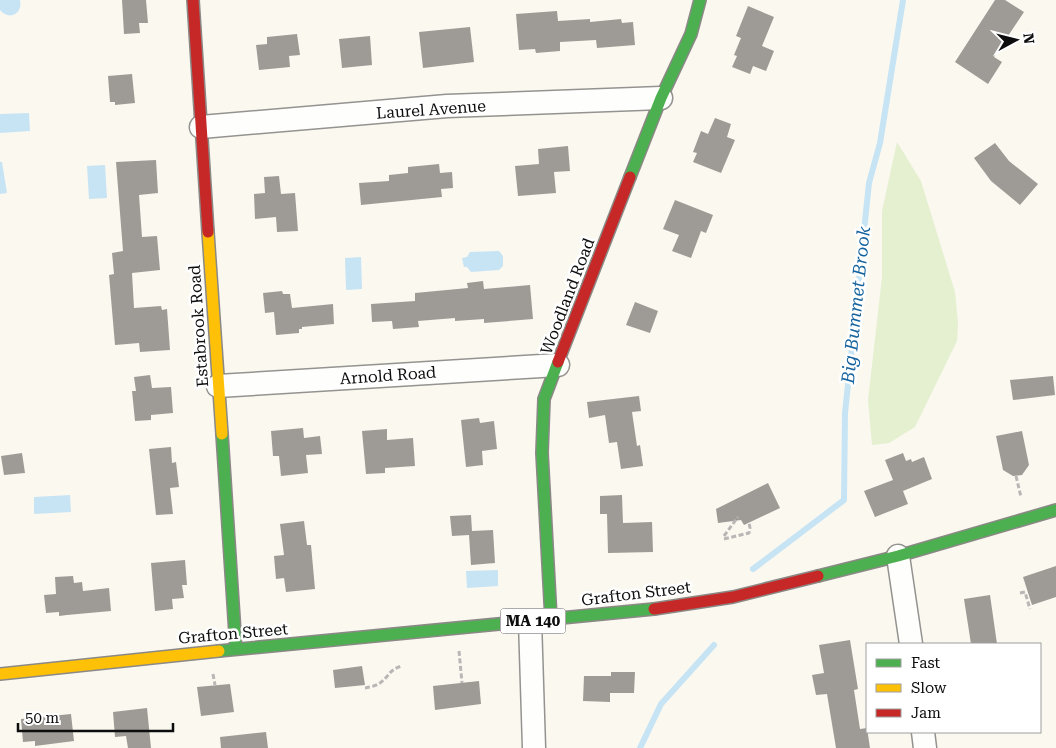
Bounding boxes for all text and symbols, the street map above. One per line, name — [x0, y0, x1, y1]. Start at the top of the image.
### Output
north arrow — [991, 15, 1041, 65]
text: N — [1020, 32, 1038, 45]
street label: Laurel Avenue — [375, 96, 487, 123]
water label: Big Bummet Brook — [837, 225, 874, 386]
street label: Woodland Road — [537, 235, 598, 357]
street label: Estabrook Road — [185, 264, 212, 388]
street label: Arnold Road — [339, 363, 437, 388]
street label: Grafton Street — [580, 577, 692, 610]
road number: MA 140 — [500, 608, 566, 634]
street label: Grafton Street — [177, 619, 289, 648]
legend — [866, 643, 1041, 733]
text: Fast — [911, 654, 941, 672]
text: Slow — [911, 679, 947, 697]
scale bar — [18, 700, 172, 732]
text: Jam — [911, 704, 941, 722]
text: 50 m — [25, 709, 60, 727]

